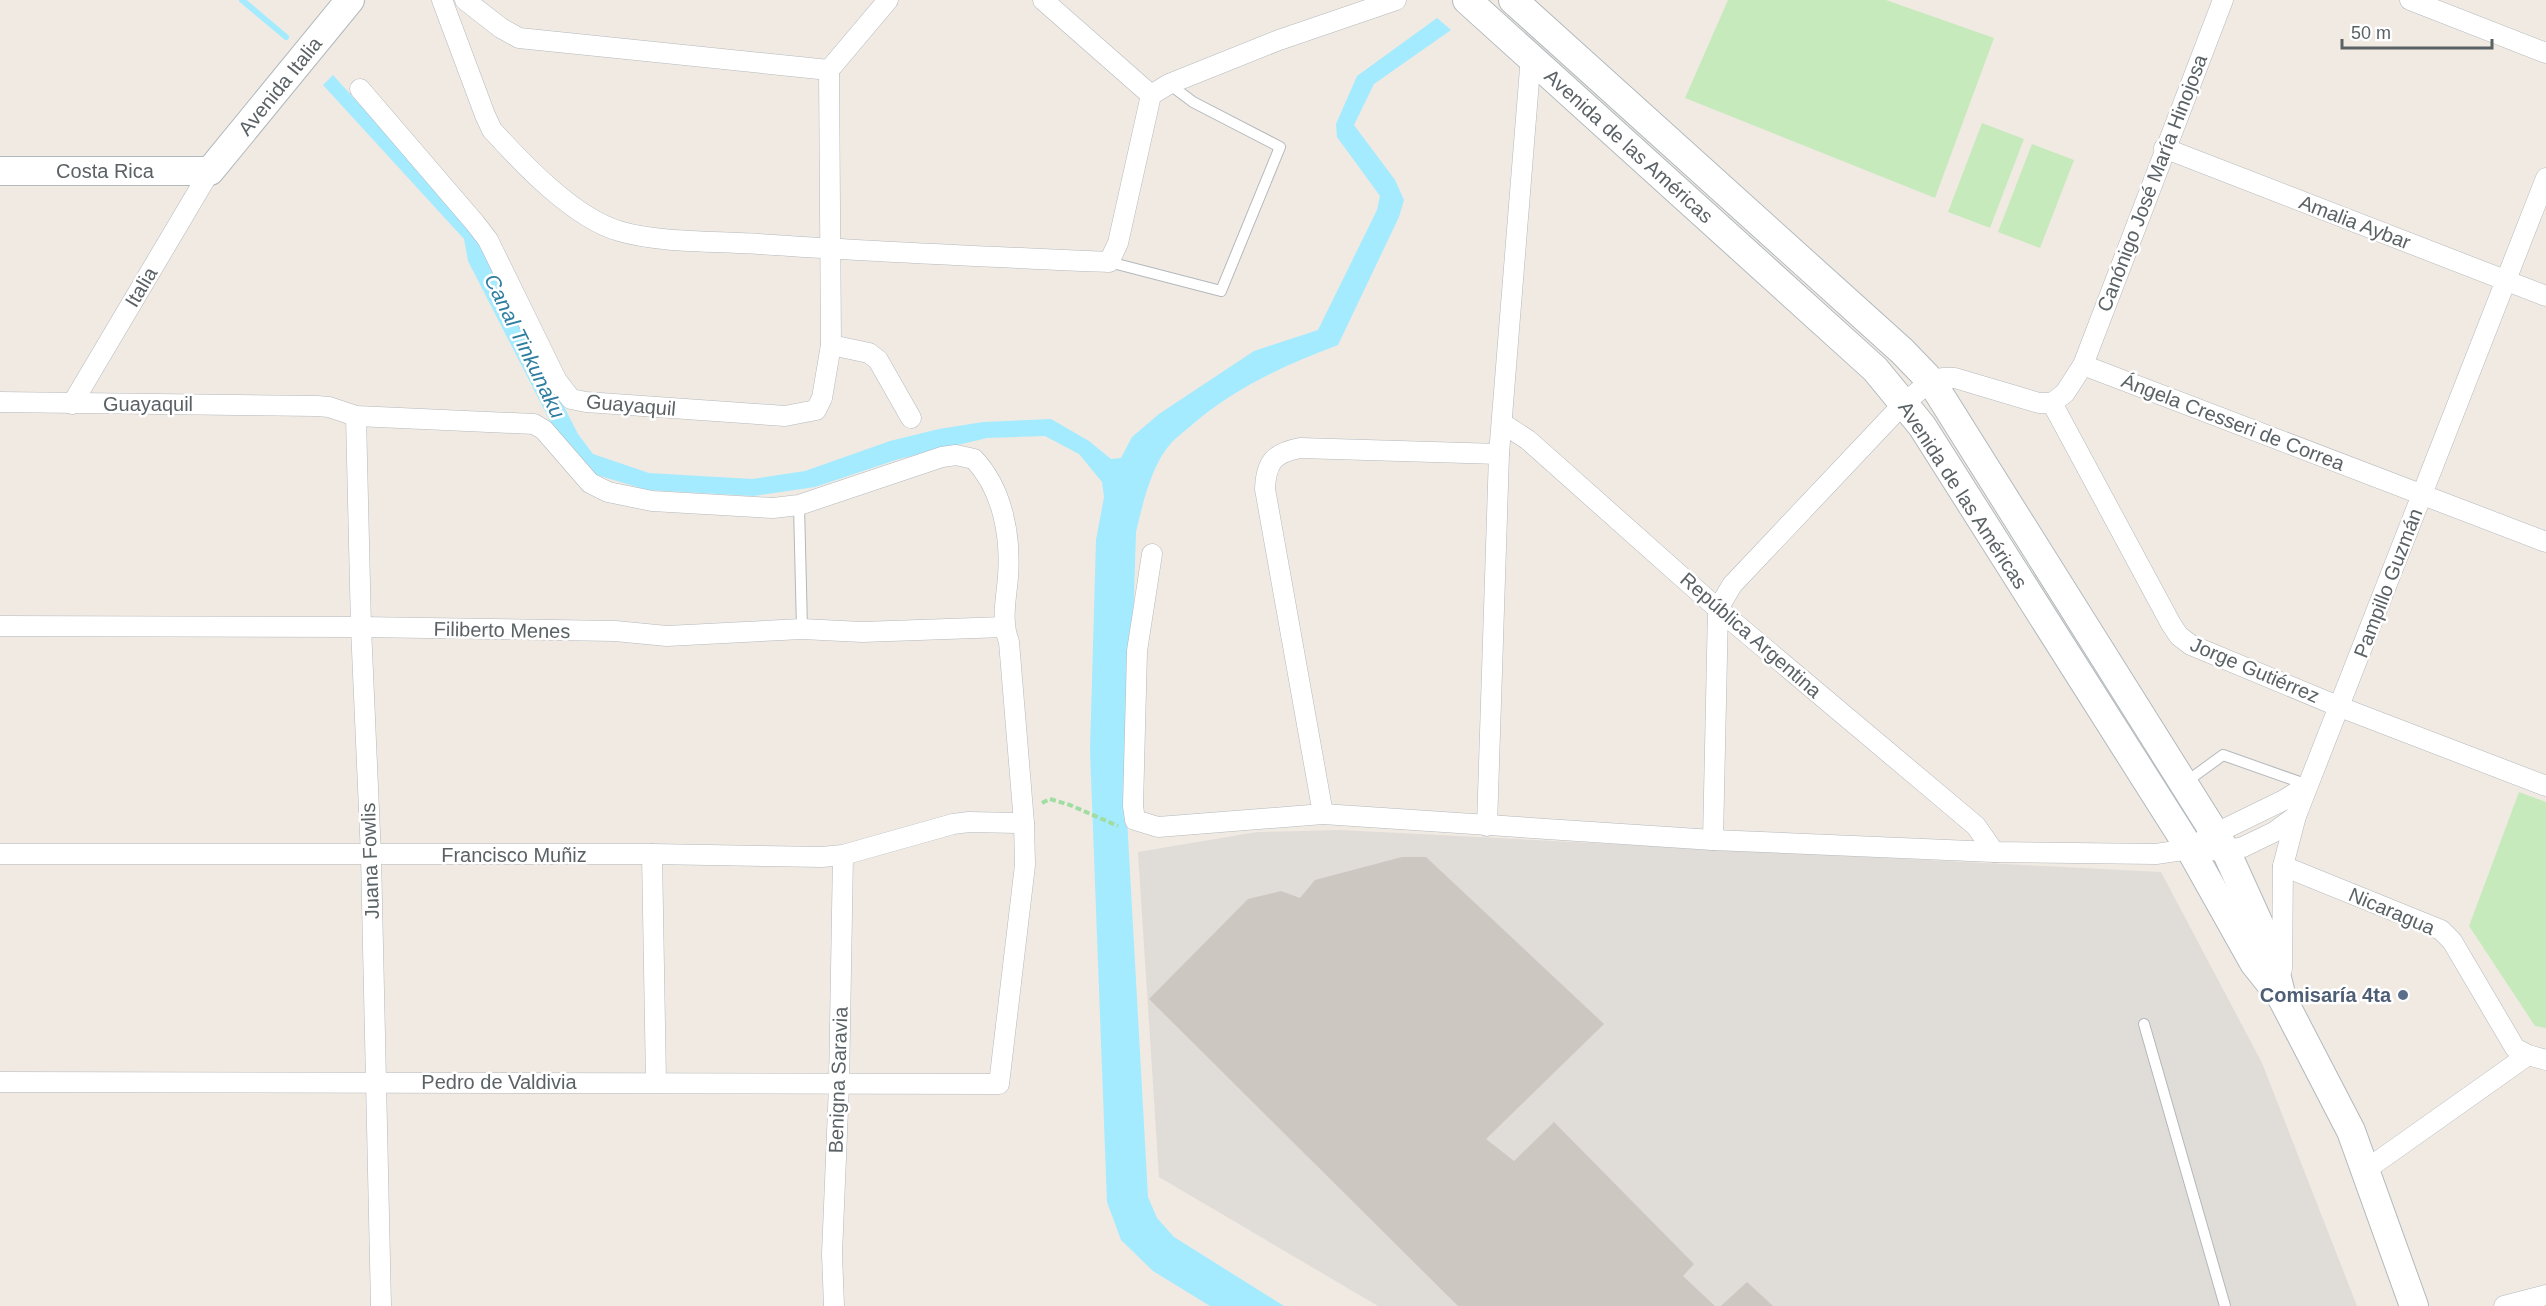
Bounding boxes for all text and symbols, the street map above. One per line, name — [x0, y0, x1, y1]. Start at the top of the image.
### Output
scale bar — [2342, 12, 2492, 50]
text: 50 m — [2351, 23, 2391, 43]
street label: Avenida Italia — [234, 32, 327, 139]
street label: Canónigo José María Hinojosa — [2093, 51, 2212, 315]
street label: Avenida de las Américas — [1540, 65, 1718, 227]
street label: Costa Rica — [56, 160, 155, 182]
street label: Amalia Aybar — [2296, 191, 2414, 253]
street label: Italia — [121, 262, 162, 311]
water label: Canal Tinkunaku — [480, 270, 570, 422]
street label: Ángela Cresseri de Correa — [2119, 369, 2348, 475]
street label: Guayaquil — [585, 390, 677, 420]
street label: Guayaquil — [103, 393, 193, 415]
street label: Avenida de las Américas — [1894, 397, 2032, 593]
street label: Pampillo Guzmán — [2349, 505, 2427, 661]
street label: República Argentina — [1676, 568, 1826, 703]
street label: Filiberto Menes — [433, 618, 571, 642]
street label: Jorge Gutiérrez — [2187, 633, 2323, 707]
street label: Juana Fowlis — [357, 802, 383, 920]
street label: Francisco Muñiz — [441, 844, 587, 866]
street label: Nicaragua — [2346, 883, 2439, 939]
place label: Comisaría 4ta — [2260, 984, 2392, 1006]
marker: Comisaría 4ta — [2396, 988, 2410, 1002]
street label: Benigna Saravia — [824, 1005, 852, 1154]
street label: Pedro de Valdivia — [421, 1071, 578, 1093]

